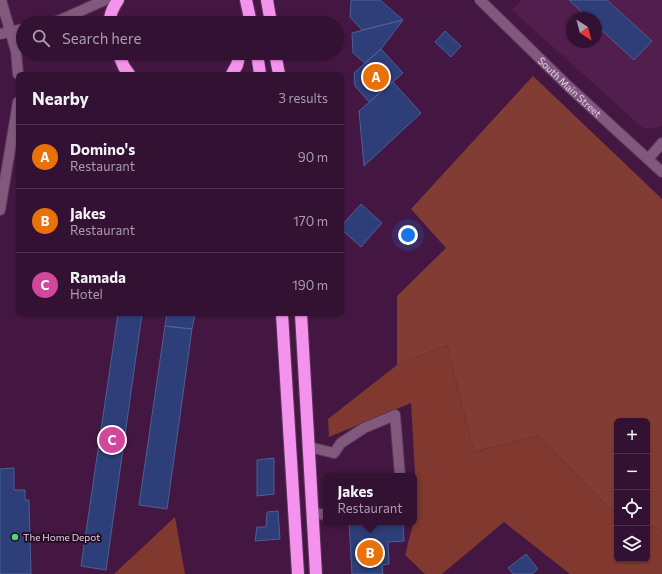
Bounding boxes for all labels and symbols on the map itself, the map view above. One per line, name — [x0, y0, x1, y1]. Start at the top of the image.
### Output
north arrow — [566, 12, 602, 48]
street label: South Main Street — [536, 54, 604, 120]
pin: A — [363, 62, 389, 92]
your location — [398, 225, 418, 245]
pin: C — [99, 425, 125, 455]
place label: The Home Depot — [23, 531, 100, 543]
marker: The Home Depot — [10, 532, 20, 542]
pin: B — [357, 538, 383, 568]

